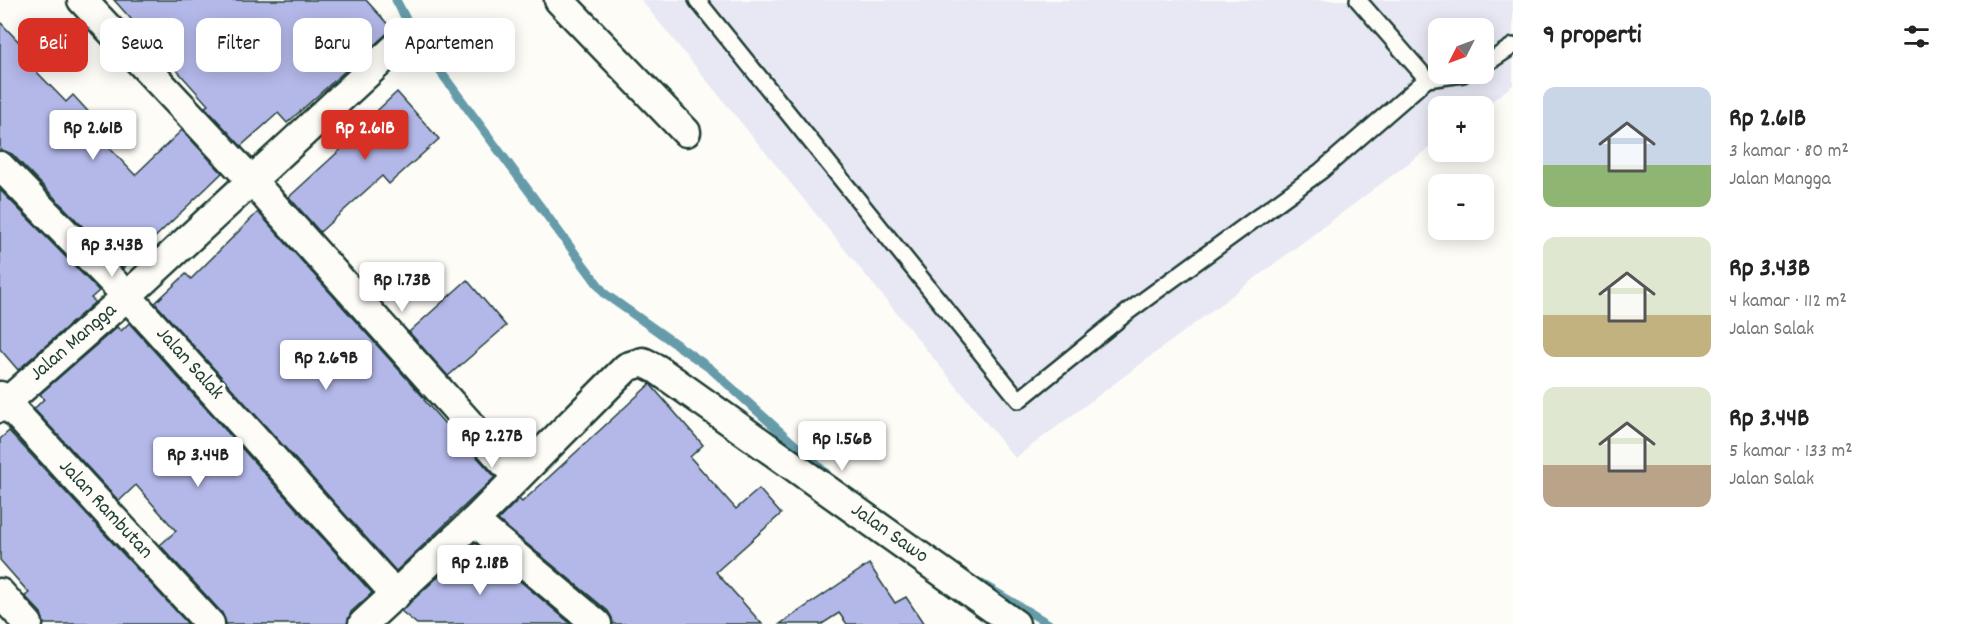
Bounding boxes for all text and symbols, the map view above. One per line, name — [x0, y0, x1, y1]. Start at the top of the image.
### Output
chip: Beli — [18, 18, 88, 72]
chip: Sewa — [100, 18, 184, 72]
chip: Filter — [196, 18, 281, 72]
chip: Baru — [293, 18, 372, 72]
chip: Apartemen — [384, 18, 515, 72]
north arrow — [1428, 18, 1494, 84]
map controls — [1428, 18, 1494, 240]
text: 9 properti — [1543, 18, 1642, 55]
icon: filters — [1900, 20, 1933, 53]
button: + — [1428, 96, 1494, 162]
text: Rp 2.61B — [1729, 101, 1806, 138]
pin: Rp 2.61B — [31, 110, 155, 161]
pin: Rp 2.61B — [303, 110, 427, 161]
icon: home — [1591, 111, 1663, 183]
text: Rp 2.61B — [63, 115, 123, 143]
text: Rp 2.61B — [335, 115, 395, 143]
text: 3 kamar · 80 m² — [1729, 138, 1849, 166]
text: Jalan Mangga — [1729, 166, 1831, 194]
button: − — [1428, 174, 1494, 240]
pin: Rp 3.43B — [50, 227, 174, 278]
text: Rp 3.43B — [81, 232, 143, 260]
text: Rp 3.43B — [1729, 251, 1810, 288]
icon: home — [1591, 261, 1663, 333]
pin: Rp 1.73B — [340, 262, 464, 313]
text: Rp 1.73B — [373, 267, 431, 295]
text: 4 kamar · 112 m² — [1729, 288, 1847, 316]
street label: Jalan Mangga — [24, 296, 125, 389]
text: Jalan Salak — [1729, 316, 1814, 344]
street label: Jalan Salak — [148, 321, 230, 407]
pin: Rp 2.69B — [264, 340, 388, 391]
text: Rp 2.69B — [294, 345, 358, 373]
text: Rp 3.44B — [1729, 401, 1809, 438]
icon: home — [1591, 411, 1663, 483]
pin: Rp 2.27B — [430, 418, 554, 469]
pin: Rp 1.56B — [780, 421, 904, 472]
text: Rp 2.27B — [461, 423, 523, 451]
text: Rp 1.56B — [812, 426, 872, 454]
pin: Rp 3.44B — [136, 437, 260, 488]
text: 5 kamar · 133 m² — [1729, 438, 1852, 466]
text: Rp 3.44B — [167, 442, 229, 470]
street label: Jalan Rambutan — [51, 453, 159, 567]
text: Jalan Salak — [1729, 466, 1814, 494]
street label: Jalan Sawo — [844, 496, 934, 572]
pin: Rp 2.18B — [418, 545, 542, 596]
text: Rp 2.18B — [451, 550, 509, 578]

